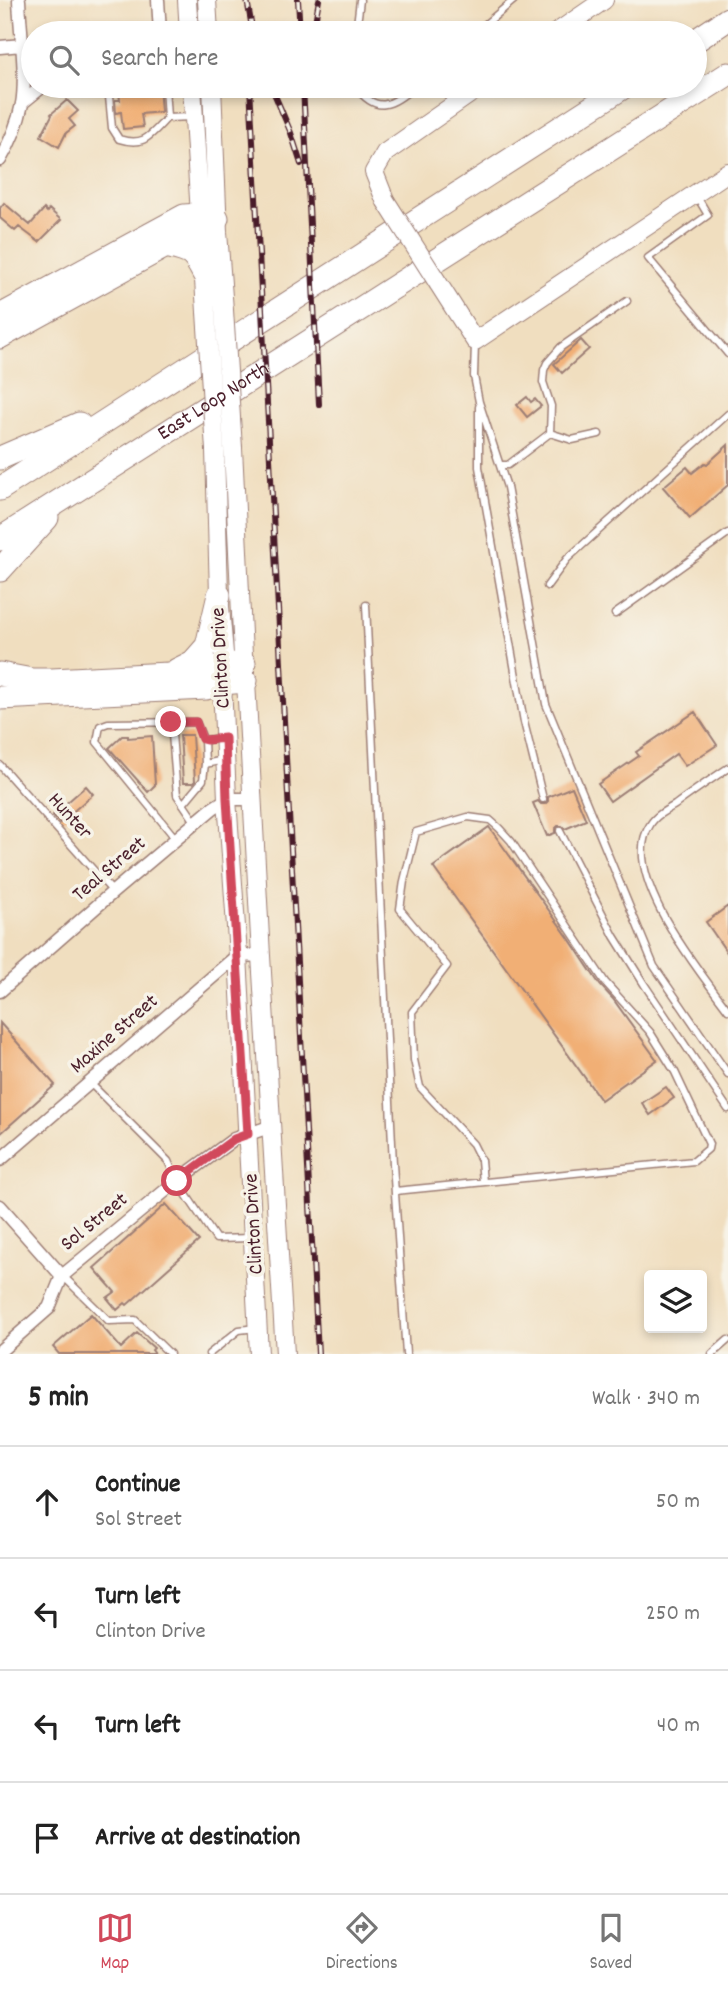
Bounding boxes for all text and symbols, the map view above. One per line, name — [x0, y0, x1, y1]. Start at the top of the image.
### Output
search box — [21, 21, 707, 98]
icon: search — [45, 41, 83, 79]
text: Search here — [101, 41, 219, 78]
street label: East Loop North — [152, 355, 276, 449]
street label: Clinton Drive — [204, 607, 240, 709]
route end — [155, 706, 186, 737]
street label: Hunter — [40, 787, 98, 847]
street label: Teal Street — [67, 830, 154, 910]
street label: Maxine Street — [64, 988, 166, 1082]
route start — [161, 1165, 192, 1196]
street label: Clinton Drive — [237, 1173, 273, 1275]
street label: Sol Street — [55, 1186, 136, 1260]
map controls — [644, 1270, 707, 1333]
button: layers — [644, 1270, 707, 1333]
text: 5 min — [28, 1378, 89, 1421]
text: Walk · 340 m — [592, 1383, 700, 1416]
text: Continue — [95, 1467, 180, 1504]
icon: ahead — [28, 1483, 66, 1521]
text: 50 m — [656, 1486, 700, 1519]
text: Sol Street — [95, 1504, 182, 1537]
text: Turn left — [95, 1579, 181, 1616]
icon: left — [28, 1595, 66, 1633]
text: 250 m — [646, 1598, 700, 1631]
text: Clinton Drive — [95, 1616, 206, 1649]
icon: left — [28, 1707, 66, 1745]
text: Turn left — [95, 1708, 181, 1745]
text: 40 m — [657, 1710, 700, 1743]
icon: arrive — [28, 1819, 66, 1857]
text: Arrive at destination — [95, 1820, 300, 1857]
tab: Map — [96, 1909, 134, 1978]
tab: Directions — [326, 1909, 398, 1978]
tab: Saved — [590, 1909, 632, 1978]

